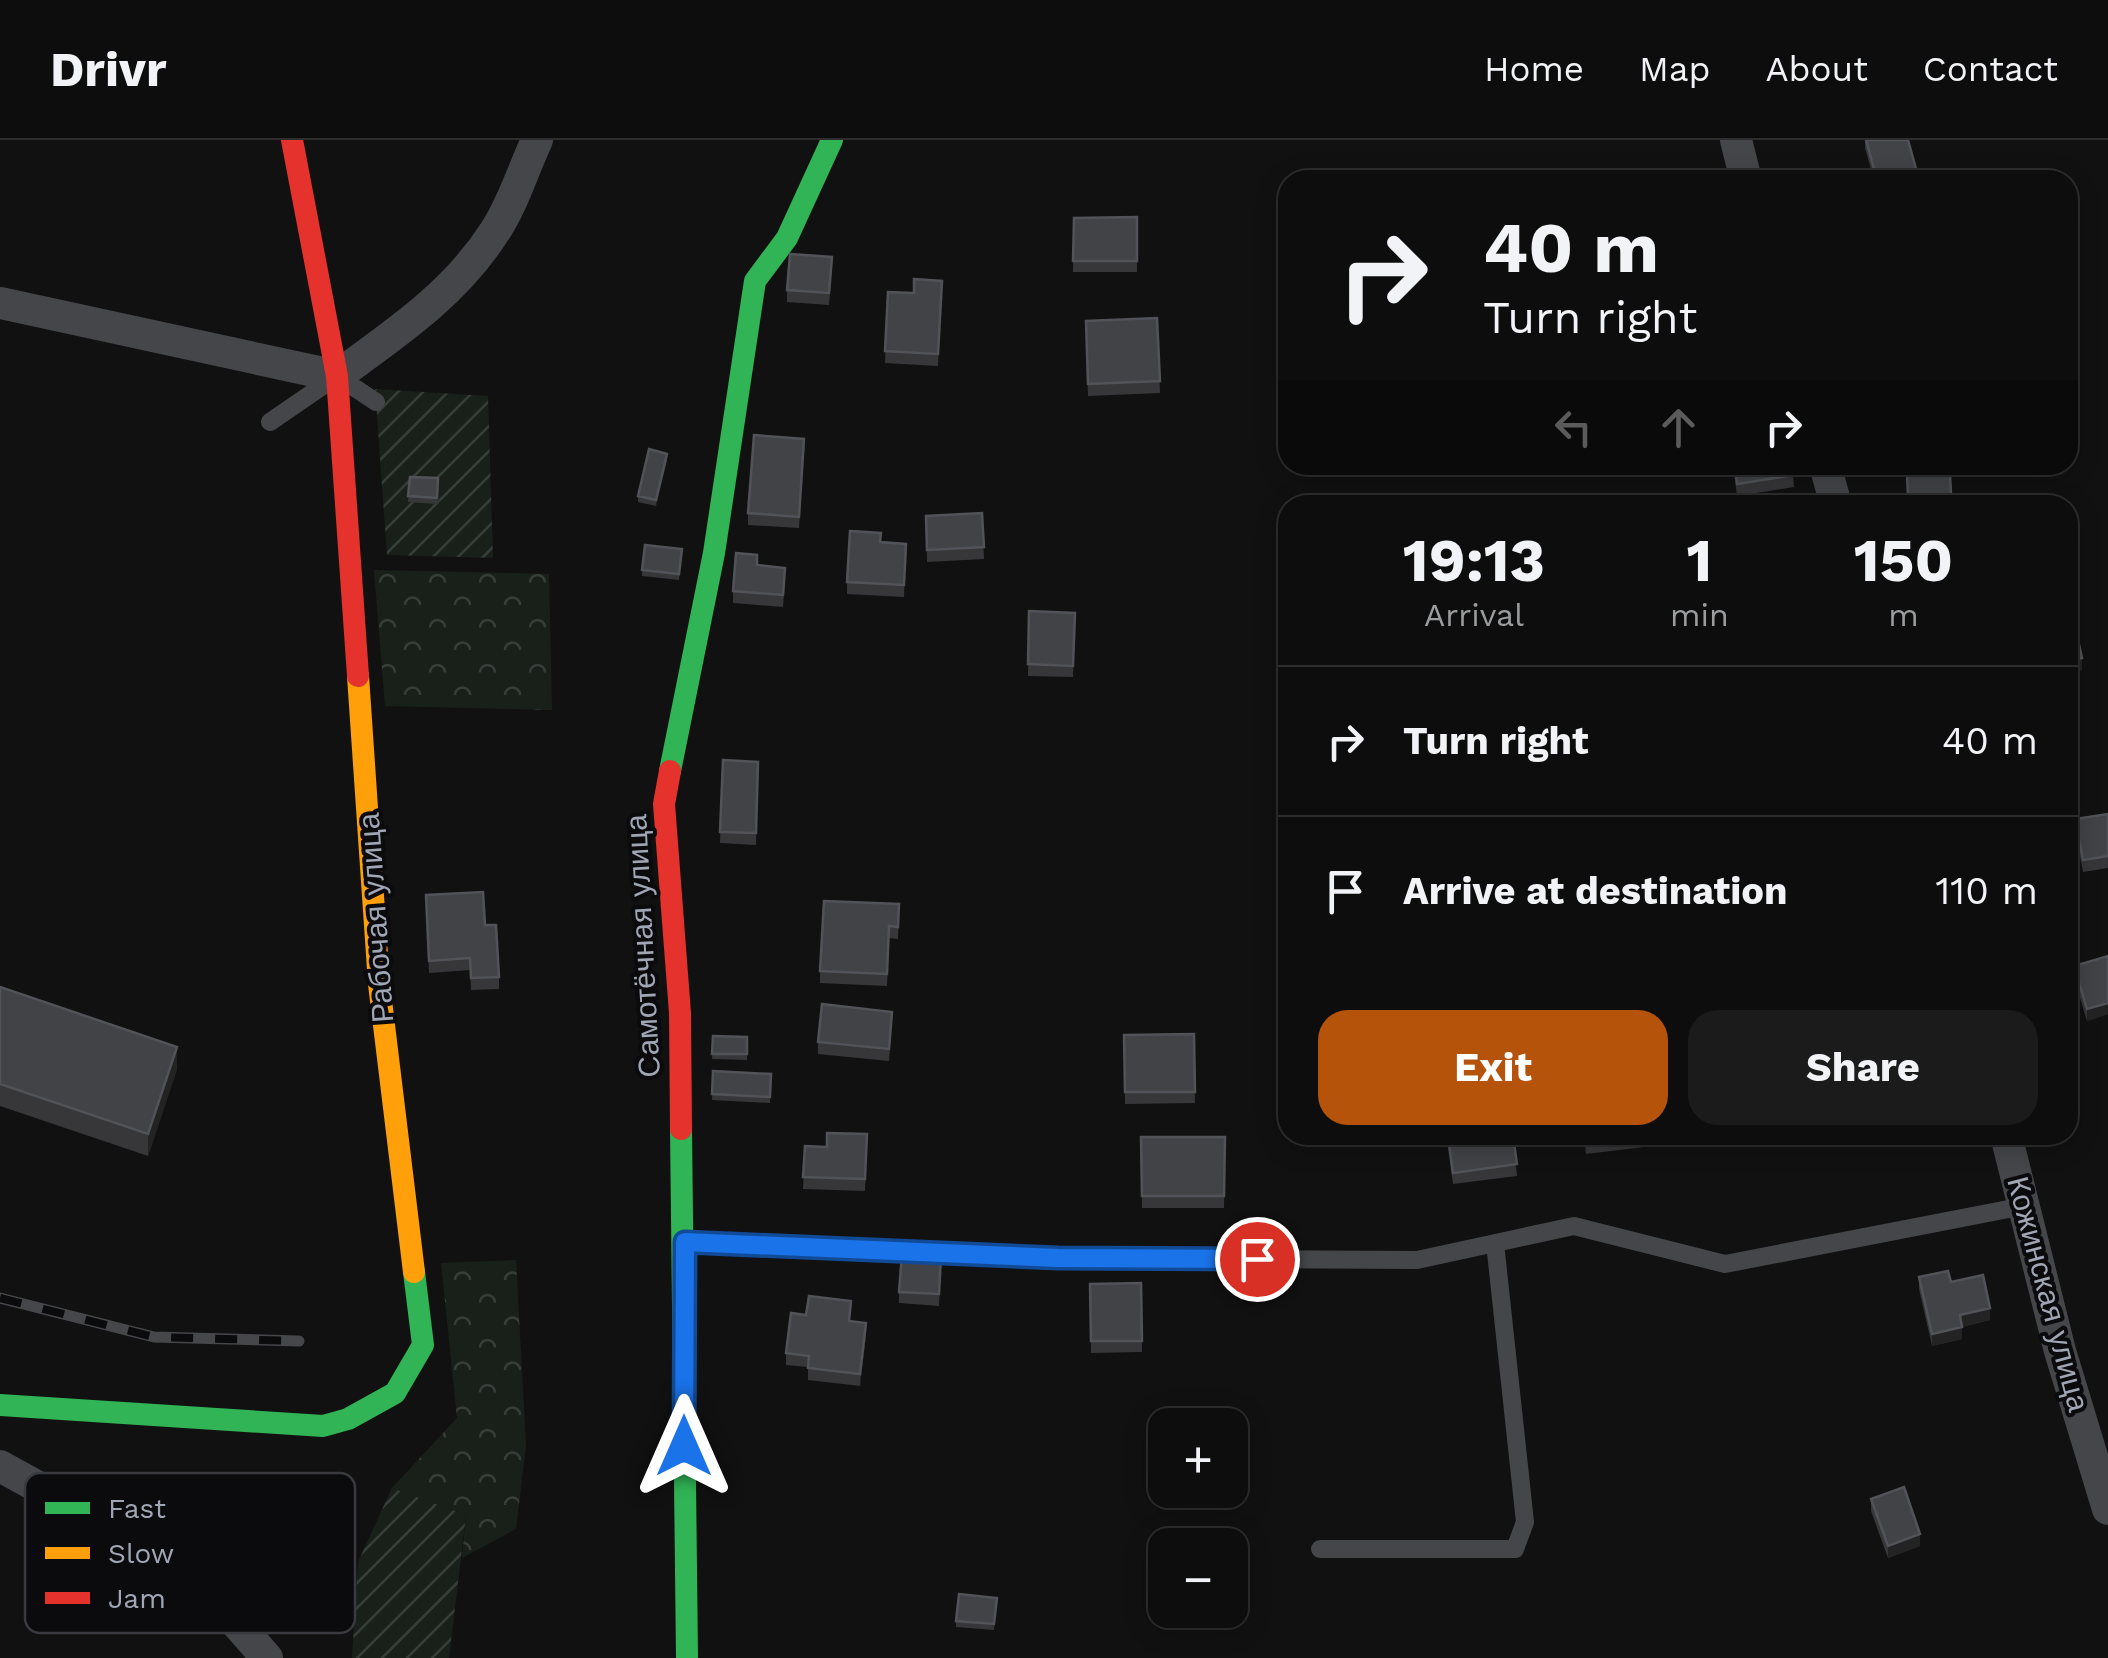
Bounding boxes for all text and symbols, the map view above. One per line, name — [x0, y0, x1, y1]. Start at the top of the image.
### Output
text: Drivr — [50, 41, 167, 98]
text: Home — [1484, 48, 1584, 90]
text: Map — [1639, 48, 1711, 90]
text: About — [1766, 48, 1868, 90]
text: Contact — [1923, 48, 2058, 90]
text: 40 m — [1483, 207, 1659, 289]
icon: right — [1318, 210, 1448, 340]
text: Turn right — [1483, 291, 1697, 344]
icon: left — [1546, 400, 1601, 455]
icon: ahead — [1651, 400, 1706, 455]
icon: right — [1756, 400, 1811, 455]
text: 19:13 — [1403, 525, 1545, 596]
text: 1 — [1686, 525, 1712, 596]
text: 150 — [1854, 525, 1953, 596]
text: Arrival — [1424, 596, 1524, 634]
text: min — [1670, 596, 1729, 634]
text: m — [1888, 596, 1919, 634]
icon: right — [1318, 714, 1373, 769]
text: Turn right — [1403, 719, 1589, 763]
text: 40 m — [1942, 719, 2038, 763]
street label: Рабочая улица — [351, 812, 400, 1024]
street label: Самотёчная улица — [618, 813, 667, 1079]
icon: arrive — [1318, 864, 1373, 919]
text: Arrive at destination — [1403, 869, 1788, 913]
text: 110 m — [1936, 869, 2038, 913]
button: Exit — [1318, 1010, 1668, 1125]
button: Share — [1688, 1010, 2038, 1125]
street label: Кожинская улица — [2000, 1173, 2097, 1415]
pin — [1215, 1217, 1300, 1302]
icon: arrive — [1230, 1232, 1285, 1287]
position arrow — [632, 1394, 736, 1498]
map controls — [1148, 1408, 1248, 1628]
button: + — [1148, 1408, 1248, 1508]
legend — [25, 1473, 355, 1633]
text: Fast — [108, 1492, 166, 1525]
button: − — [1148, 1528, 1248, 1628]
text: Slow — [108, 1537, 174, 1570]
text: Jam — [108, 1582, 166, 1615]

